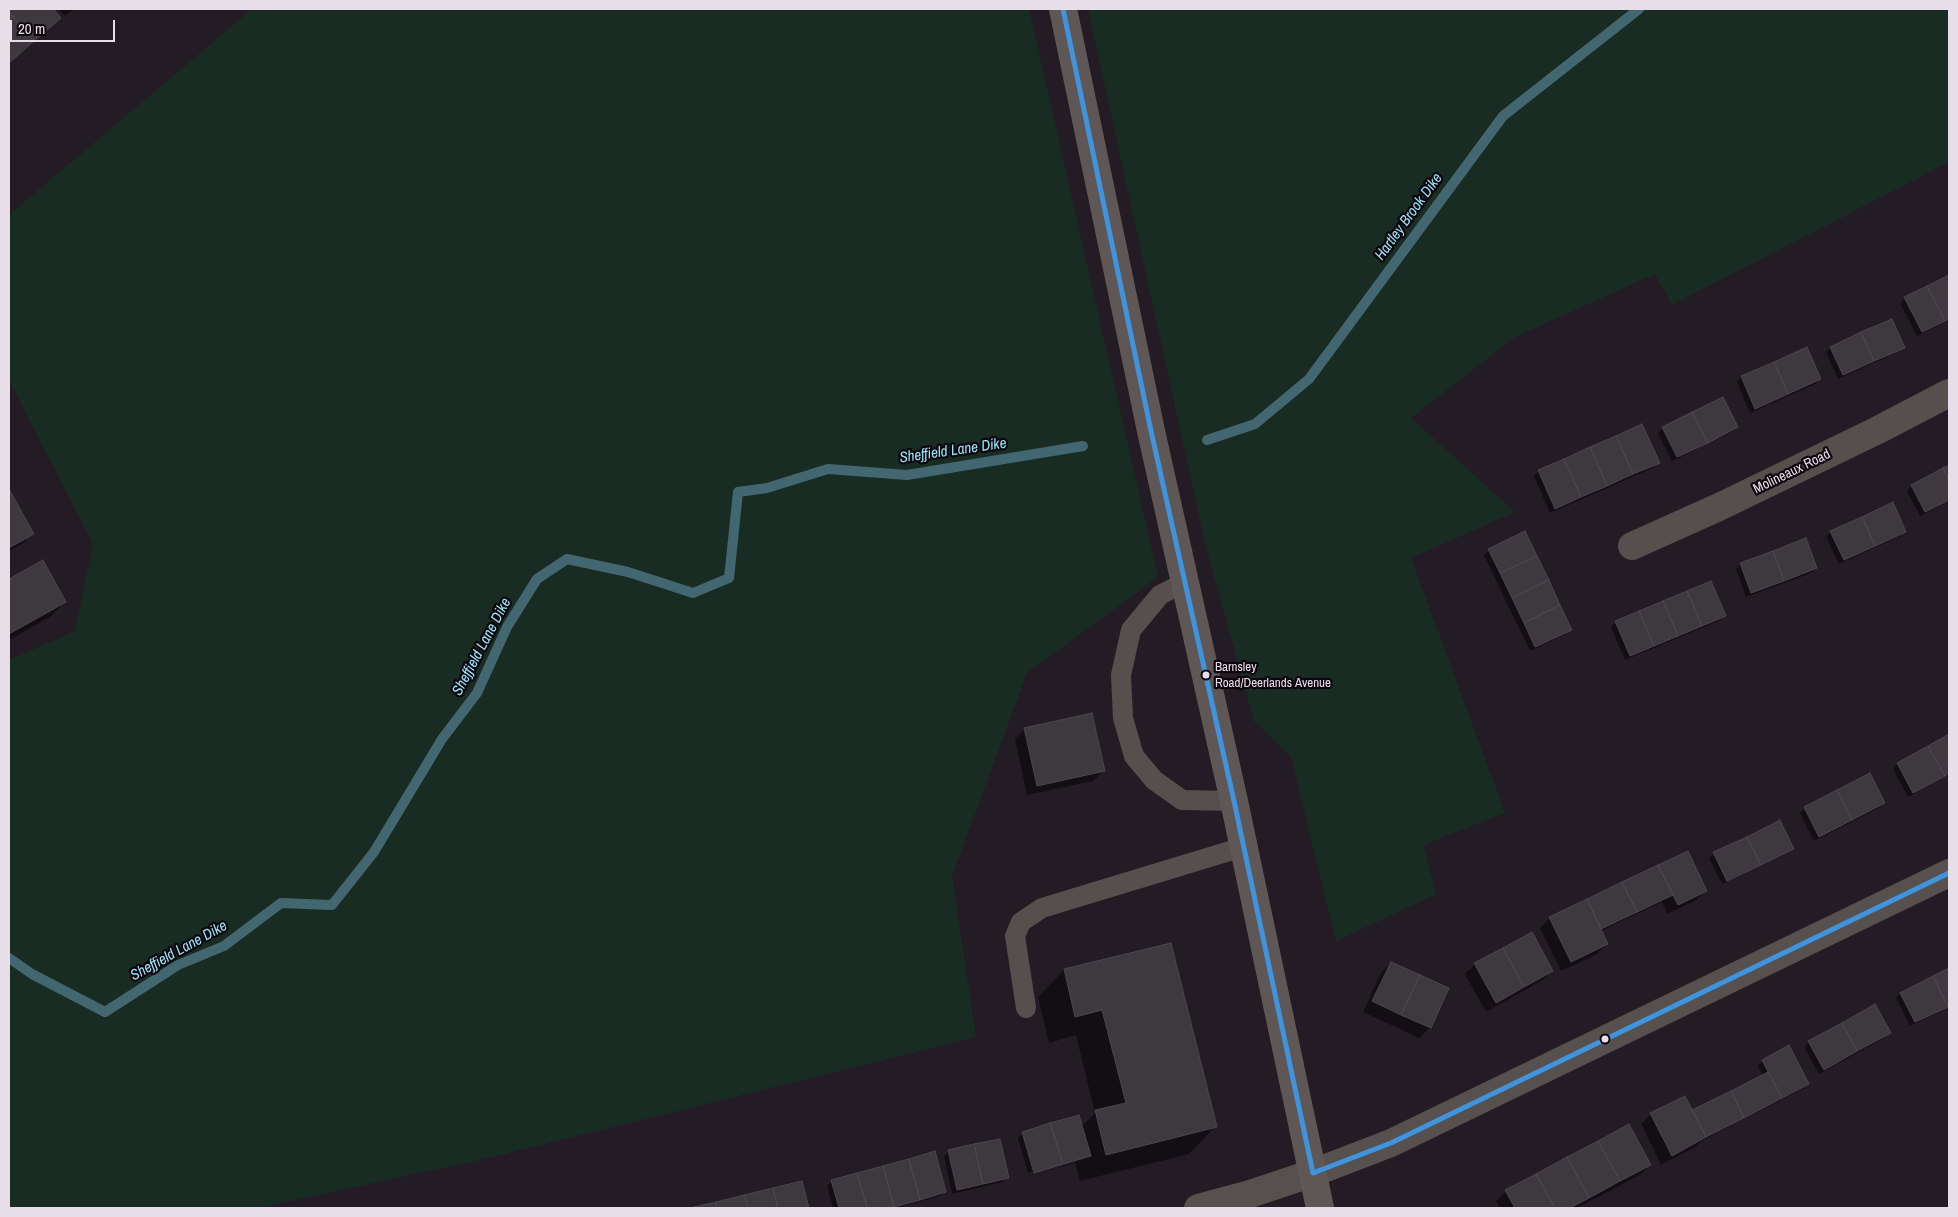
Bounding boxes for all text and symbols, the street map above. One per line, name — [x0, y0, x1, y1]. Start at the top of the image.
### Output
scale bar — [12, 10, 118, 42]
text: 20 m — [18, 18, 45, 39]
water label: Hartley Brook Dike — [1371, 170, 1447, 264]
water label: Sheffield Lane Dike — [898, 435, 1008, 467]
street label: Molineaux Road — [1751, 446, 1833, 498]
water label: Sheffield Lane Dike — [449, 595, 515, 699]
place label: Barnsley Road/Deerlands Avenue — [1215, 660, 1331, 691]
marker: Barnsley Road/Deerlands Avenue — [1201, 670, 1211, 680]
water label: Sheffield Lane Dike — [128, 917, 230, 985]
unlabelled marker — [1600, 1034, 1610, 1044]

